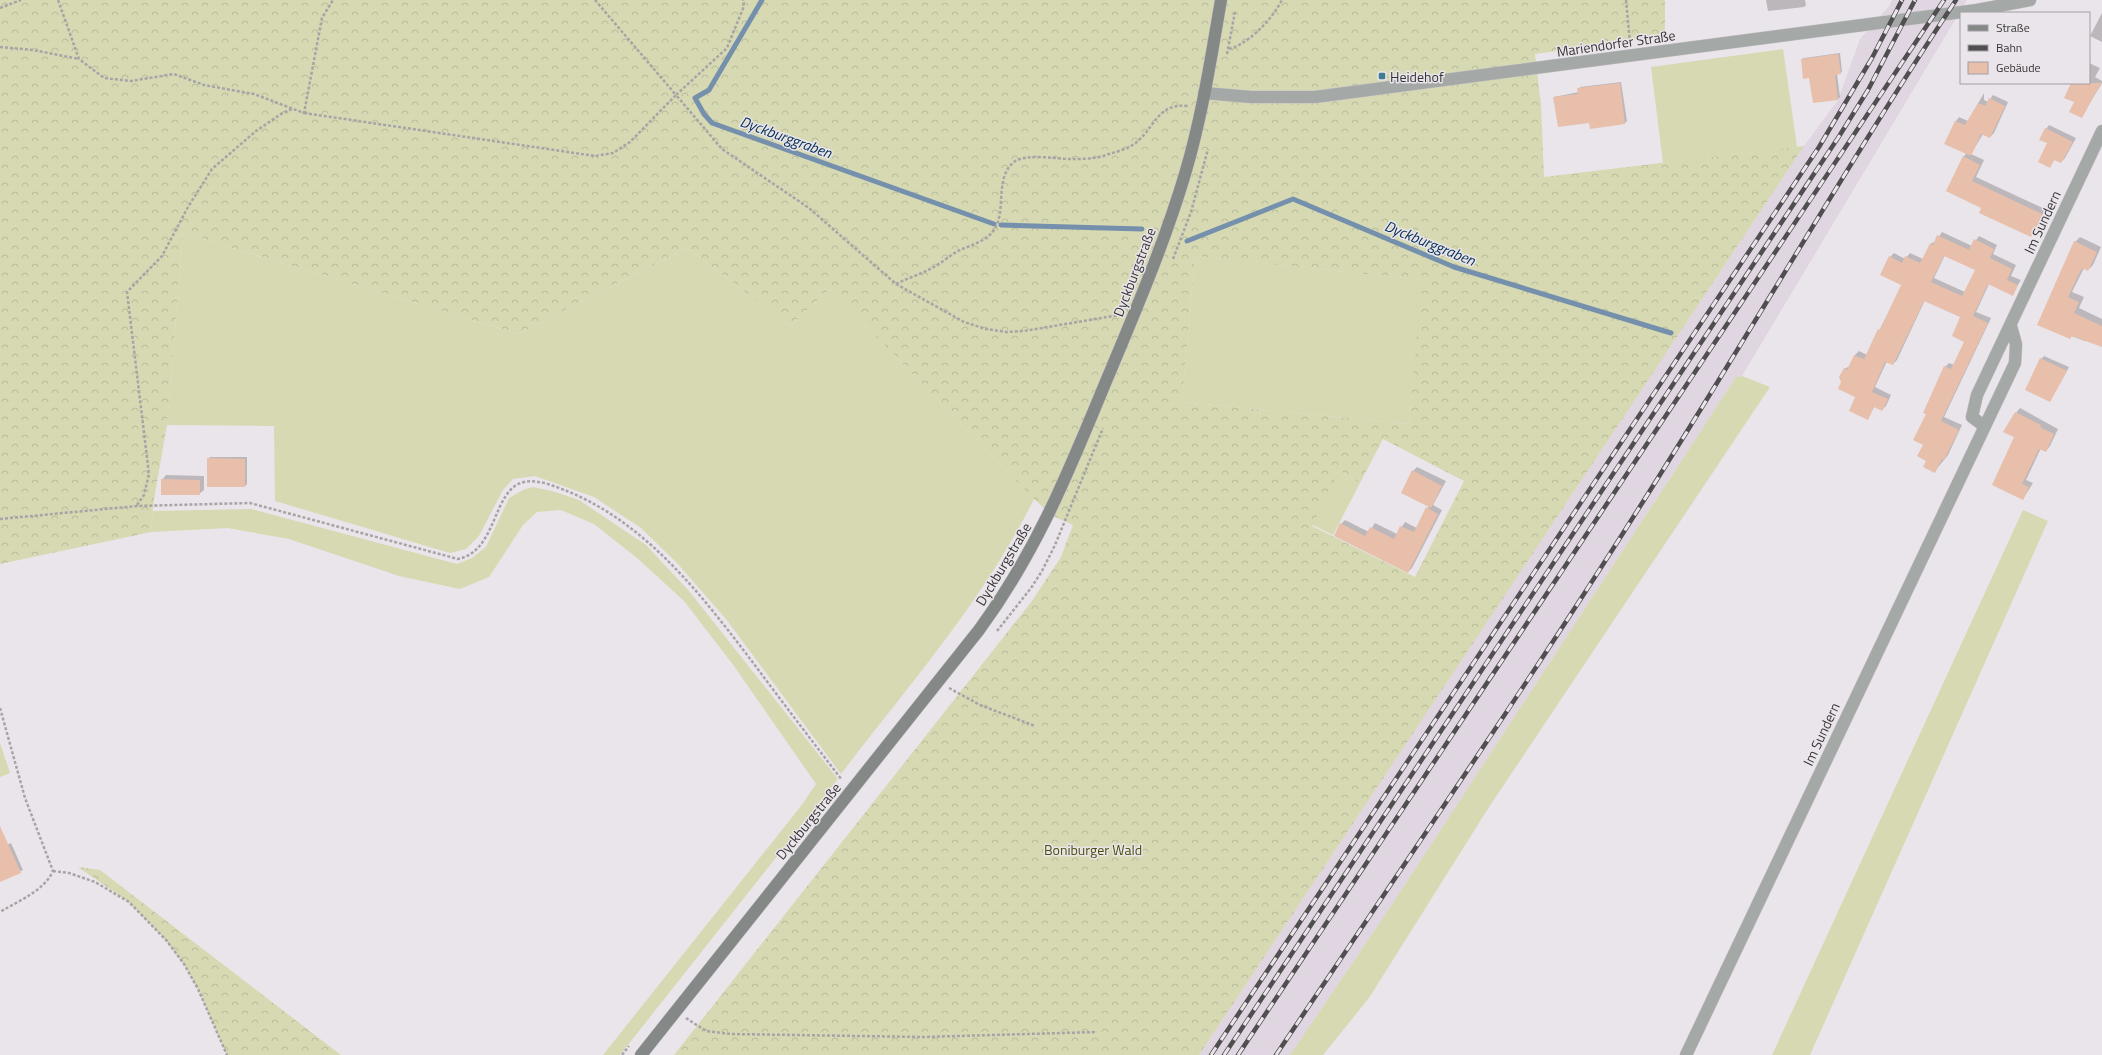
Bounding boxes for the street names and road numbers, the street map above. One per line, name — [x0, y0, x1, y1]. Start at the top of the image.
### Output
street label: Mariendorfer Straße — [1555, 24, 1677, 62]
street label: Im Sundern — [2018, 187, 2066, 257]
street label: Dyckburgstraße — [1107, 225, 1161, 319]
street label: Dyckburgstraße — [970, 518, 1036, 610]
street label: Im Sundern — [1797, 699, 1845, 769]
street label: Dyckburgstraße — [770, 778, 846, 864]

